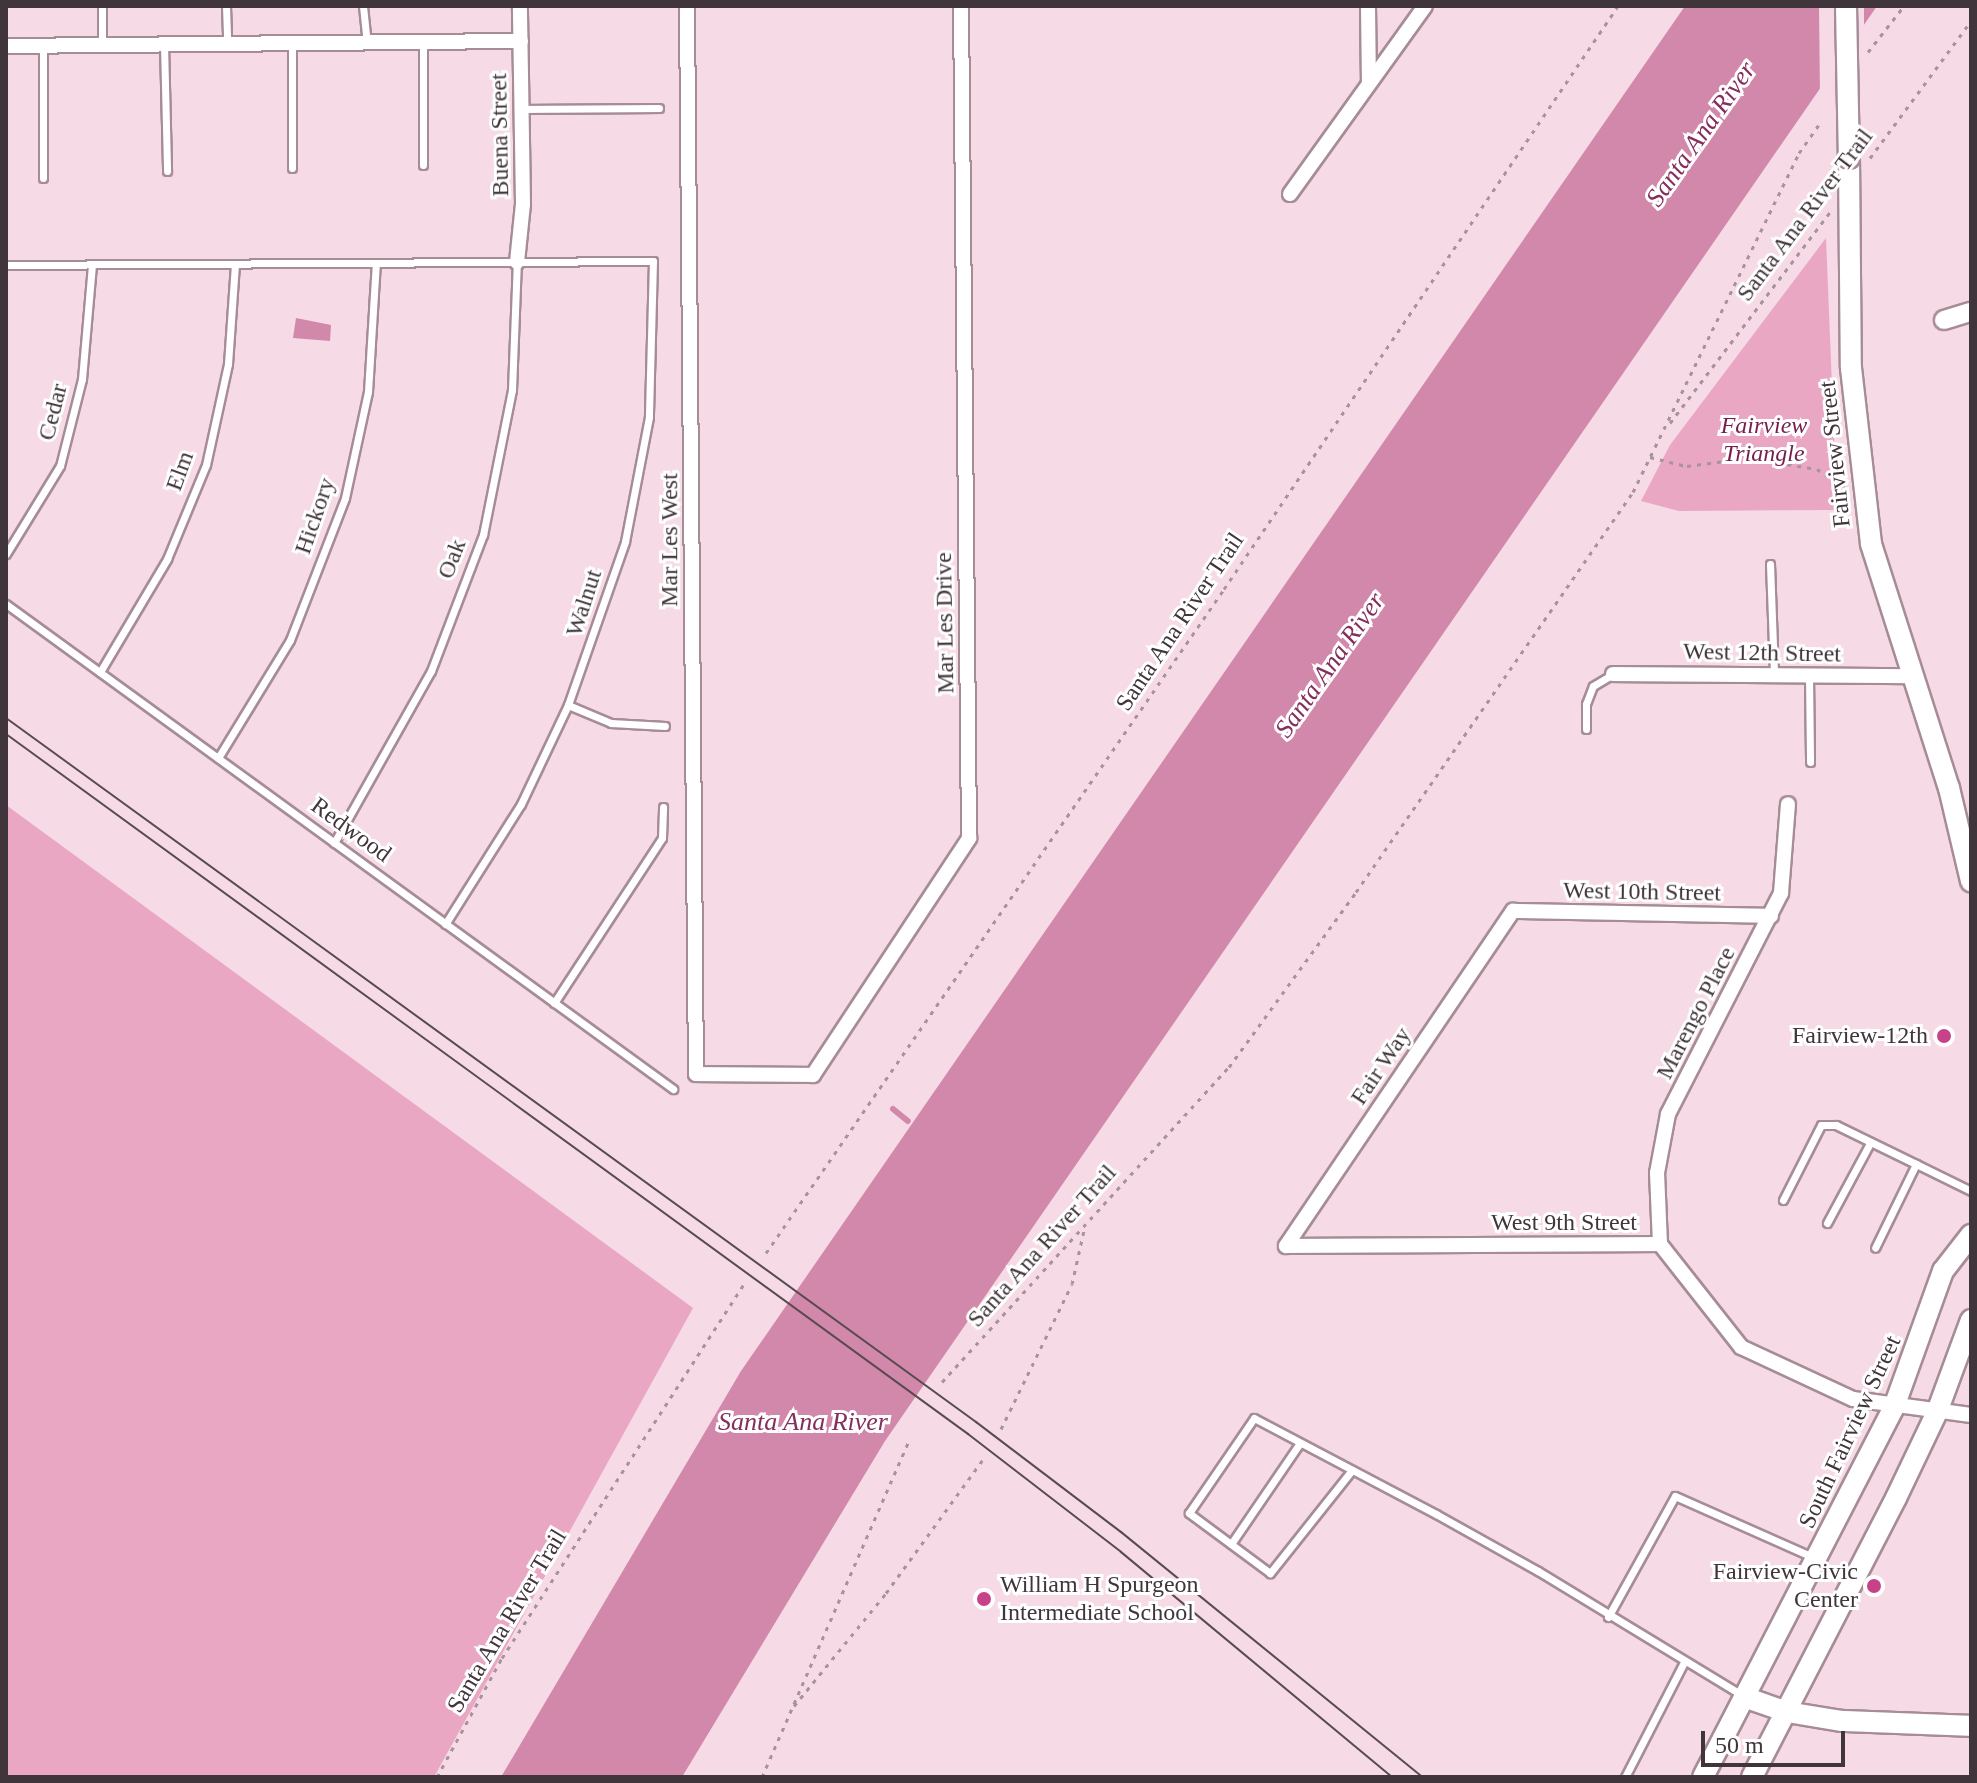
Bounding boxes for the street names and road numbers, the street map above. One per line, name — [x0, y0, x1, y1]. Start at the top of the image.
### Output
street label: Buena Street — [485, 73, 515, 197]
street label: Santa Ana River Trail — [1730, 122, 1880, 308]
street label: Fairview Street — [1813, 379, 1857, 529]
street label: Cedar — [32, 381, 74, 443]
street label: Elm — [160, 447, 200, 495]
street label: Mar Les West — [656, 473, 684, 607]
street label: Hickory — [289, 474, 341, 558]
street label: Santa Ana River Trail — [1109, 527, 1251, 717]
street label: Oak — [431, 535, 473, 583]
street label: Mar Les Drive — [929, 552, 961, 694]
street label: Walnut — [560, 566, 608, 640]
street label: West 12th Street — [1683, 637, 1841, 669]
street label: Redwood — [305, 791, 397, 869]
street label: West 10th Street — [1563, 876, 1721, 908]
street label: Marengo Place — [1650, 942, 1742, 1084]
street label: Fair Way — [1344, 1021, 1418, 1111]
street label: Santa Ana River Trail — [961, 1158, 1123, 1334]
street label: West 9th Street — [1491, 1209, 1637, 1237]
street label: South Fairview Street — [1793, 1331, 1907, 1533]
street label: Santa Ana River Trail — [440, 1523, 574, 1719]

